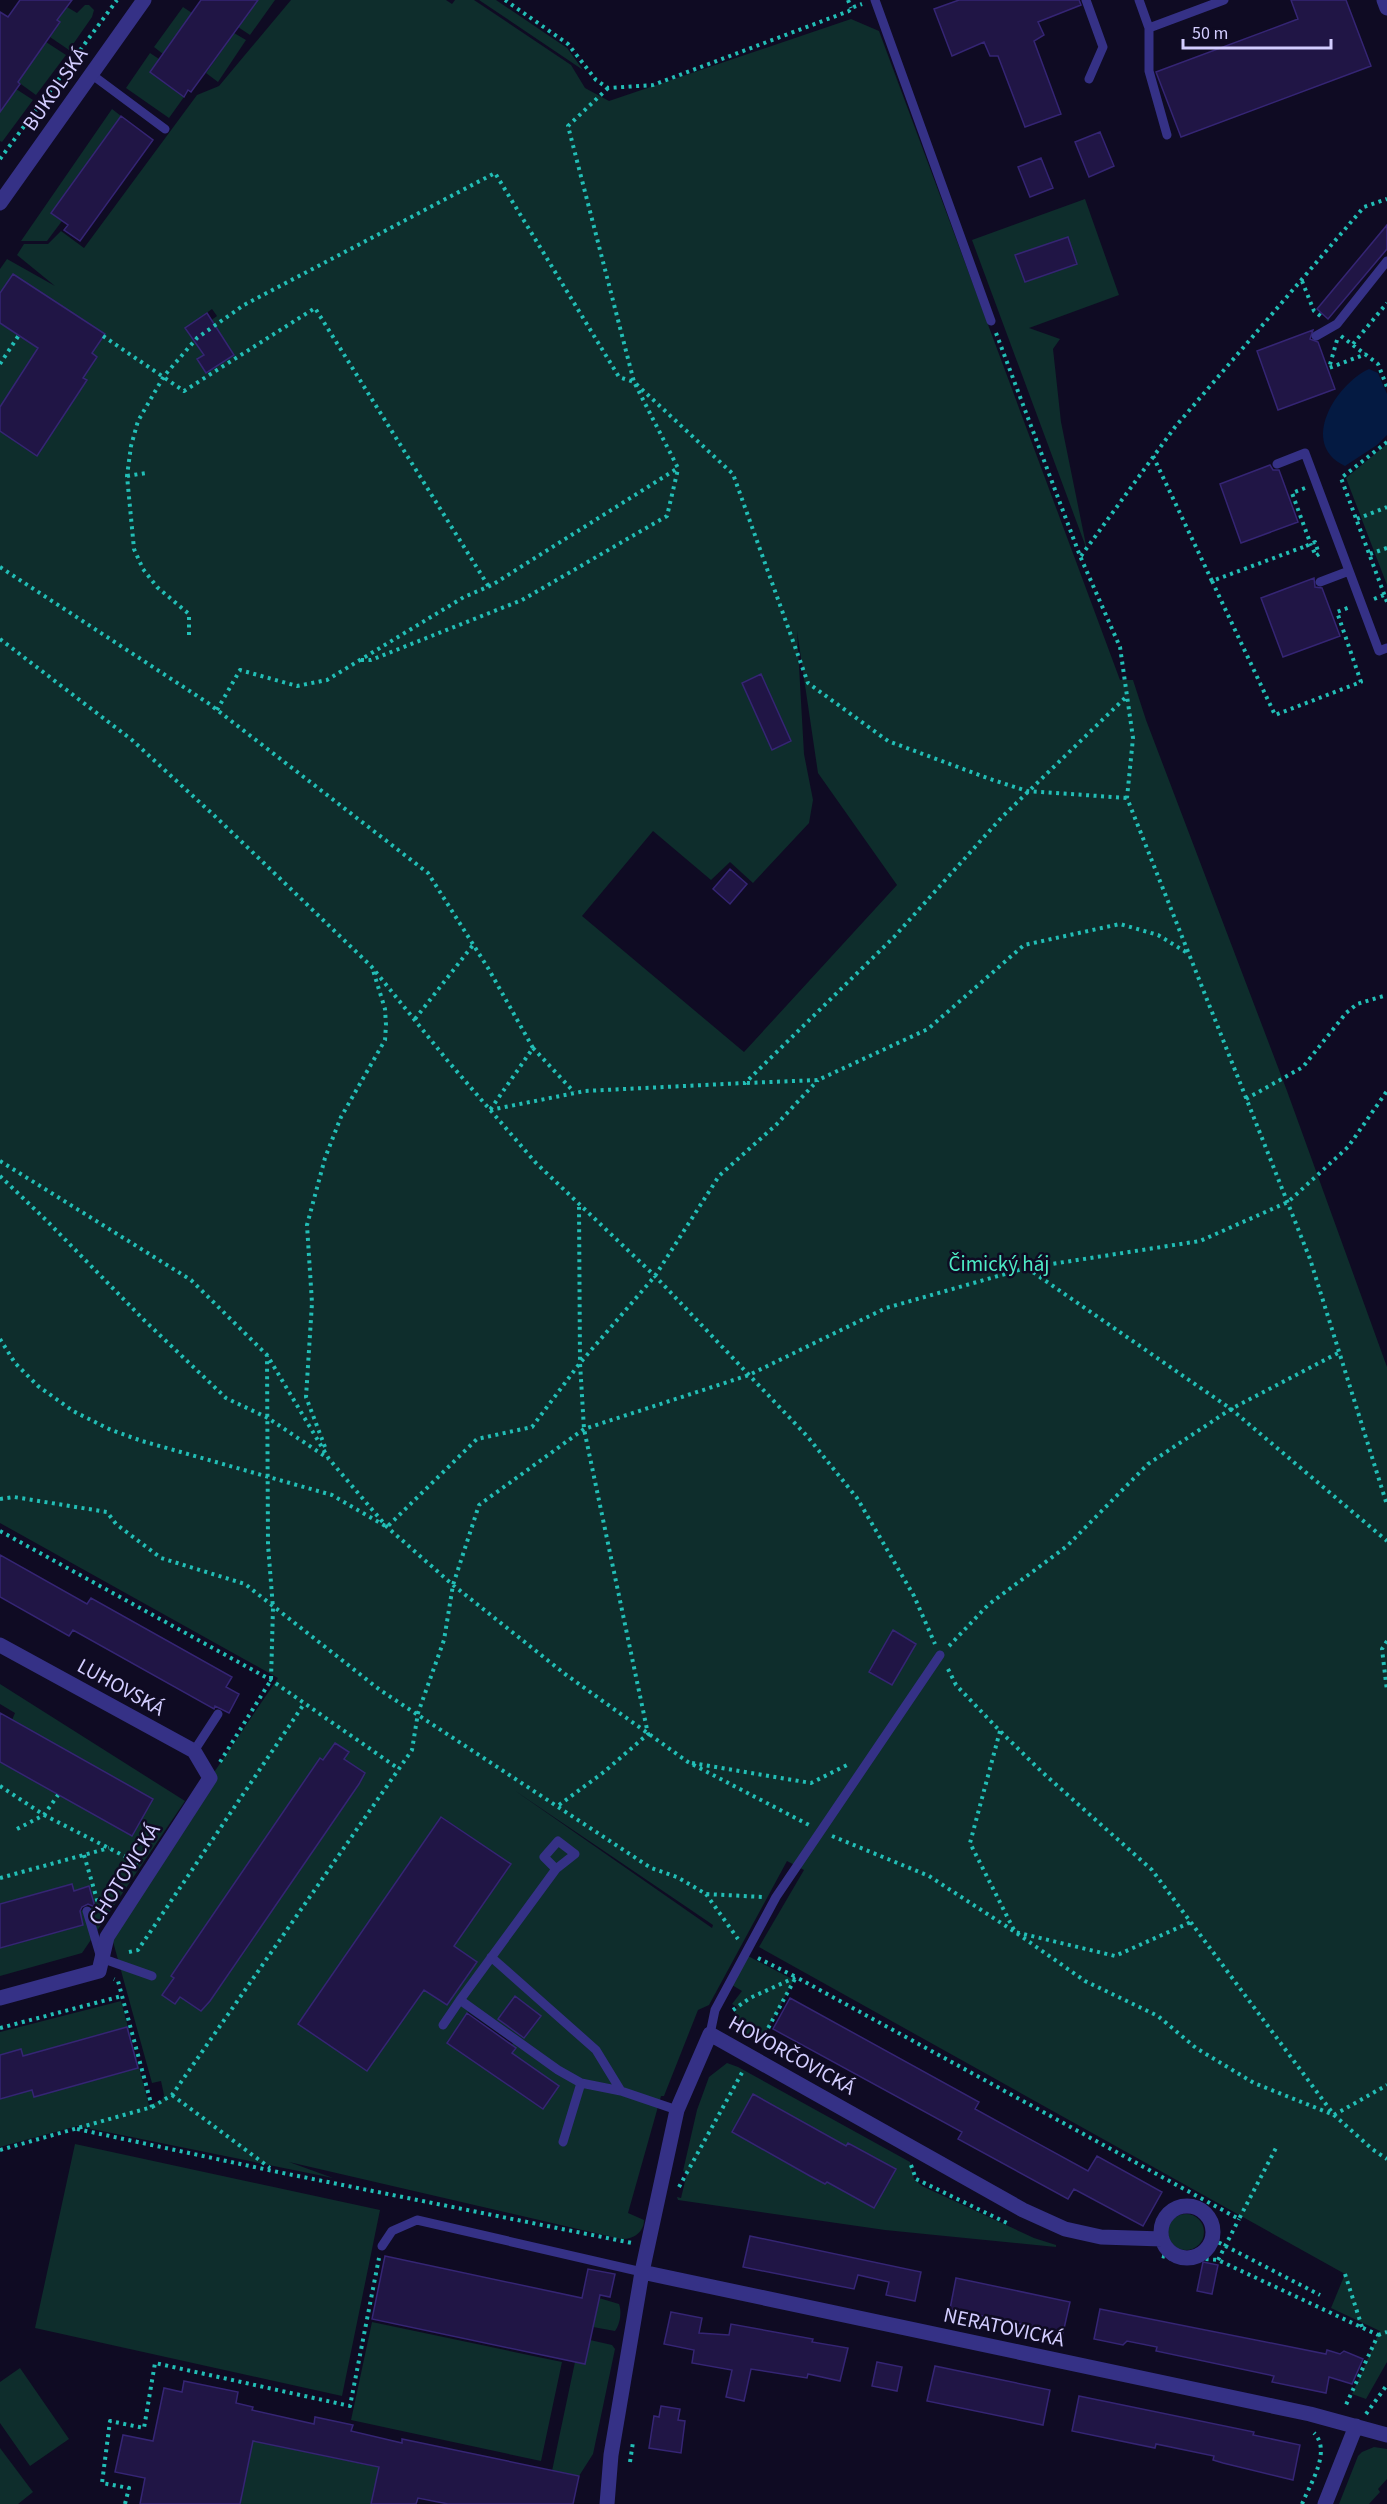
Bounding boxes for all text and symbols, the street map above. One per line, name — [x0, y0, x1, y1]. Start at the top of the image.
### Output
scale bar — [1183, 12, 1332, 50]
text: 50 m — [1192, 21, 1228, 46]
street label: BUKOLSKÁ — [15, 41, 95, 137]
park label: Čimický háj — [949, 1249, 1049, 1279]
street label: LUHOVSKÁ — [72, 1651, 171, 1724]
street label: CHOTOVICKÁ — [81, 1817, 168, 1931]
street label: HOVORČOVICKÁ — [723, 2008, 861, 2103]
street label: NERATOVICKÁ — [941, 2300, 1068, 2355]

